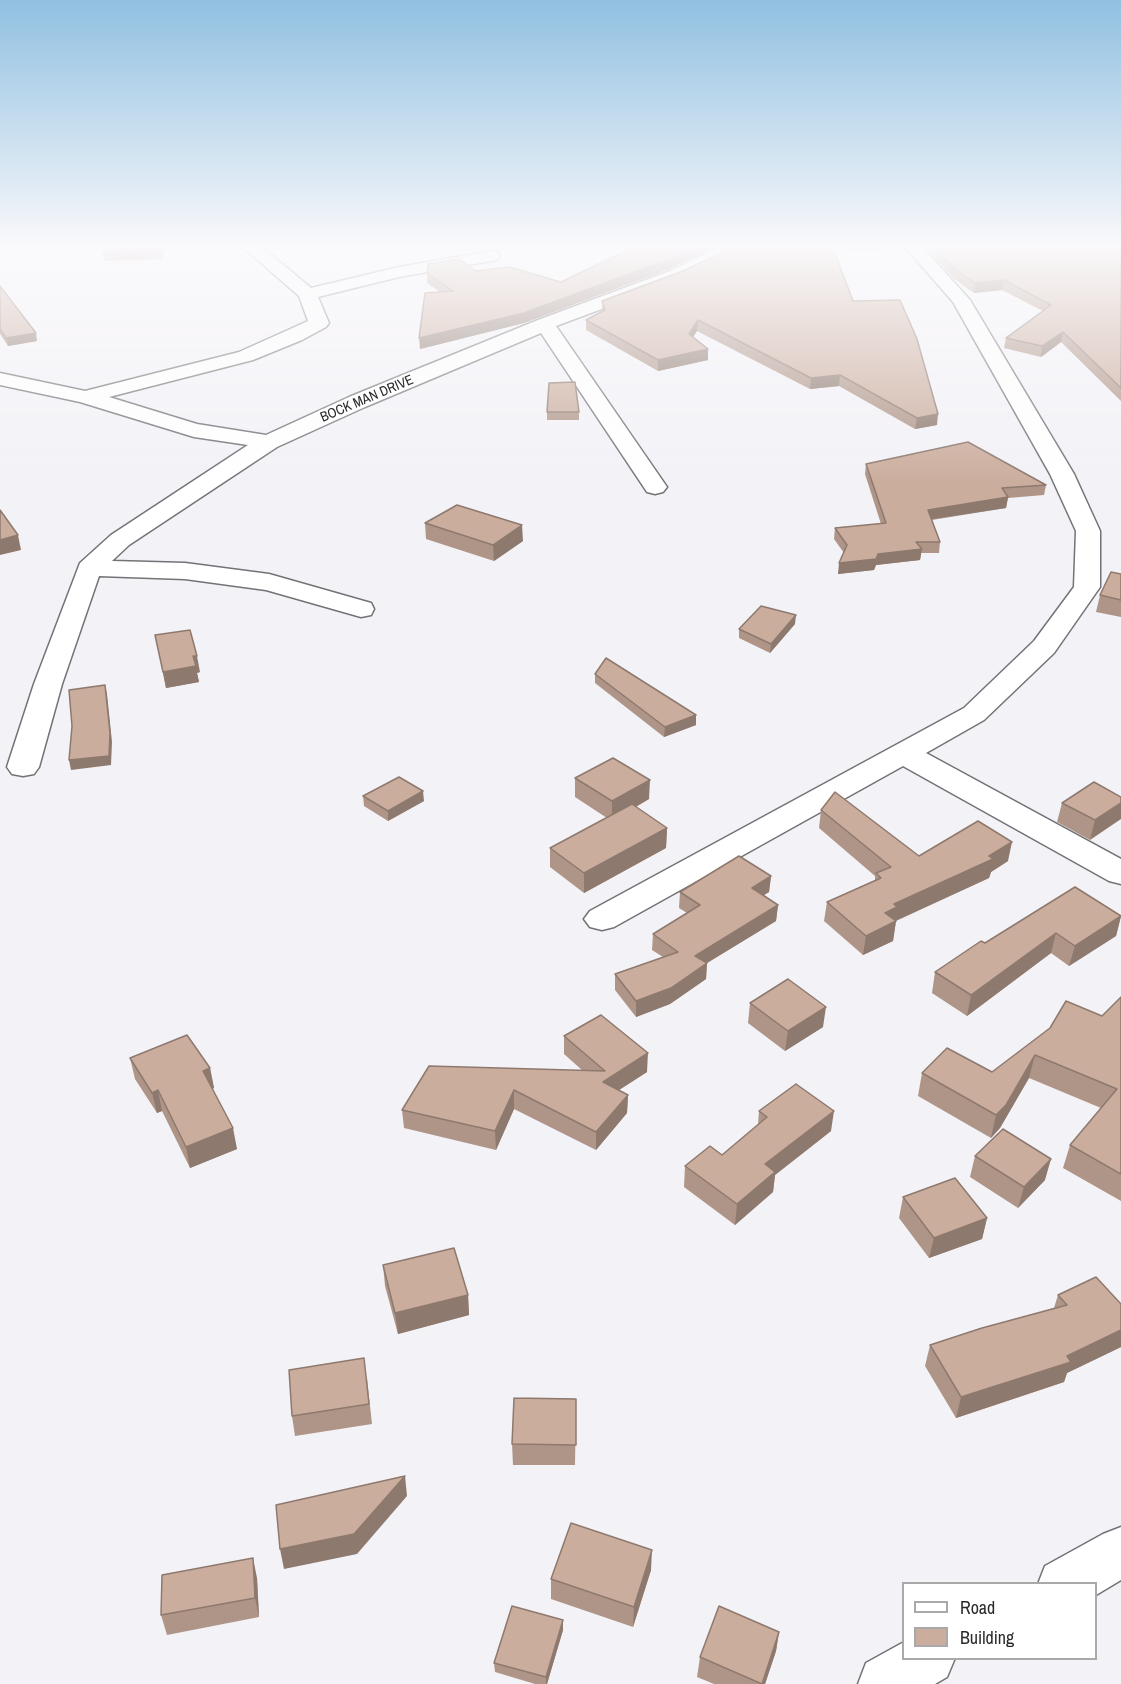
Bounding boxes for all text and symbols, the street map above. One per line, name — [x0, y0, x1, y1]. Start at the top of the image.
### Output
street label: BOCK MAN DRIVE — [318, 372, 416, 426]
legend — [902, 1582, 1097, 1660]
text: Road — [960, 1595, 995, 1620]
text: Building — [960, 1625, 1014, 1650]

